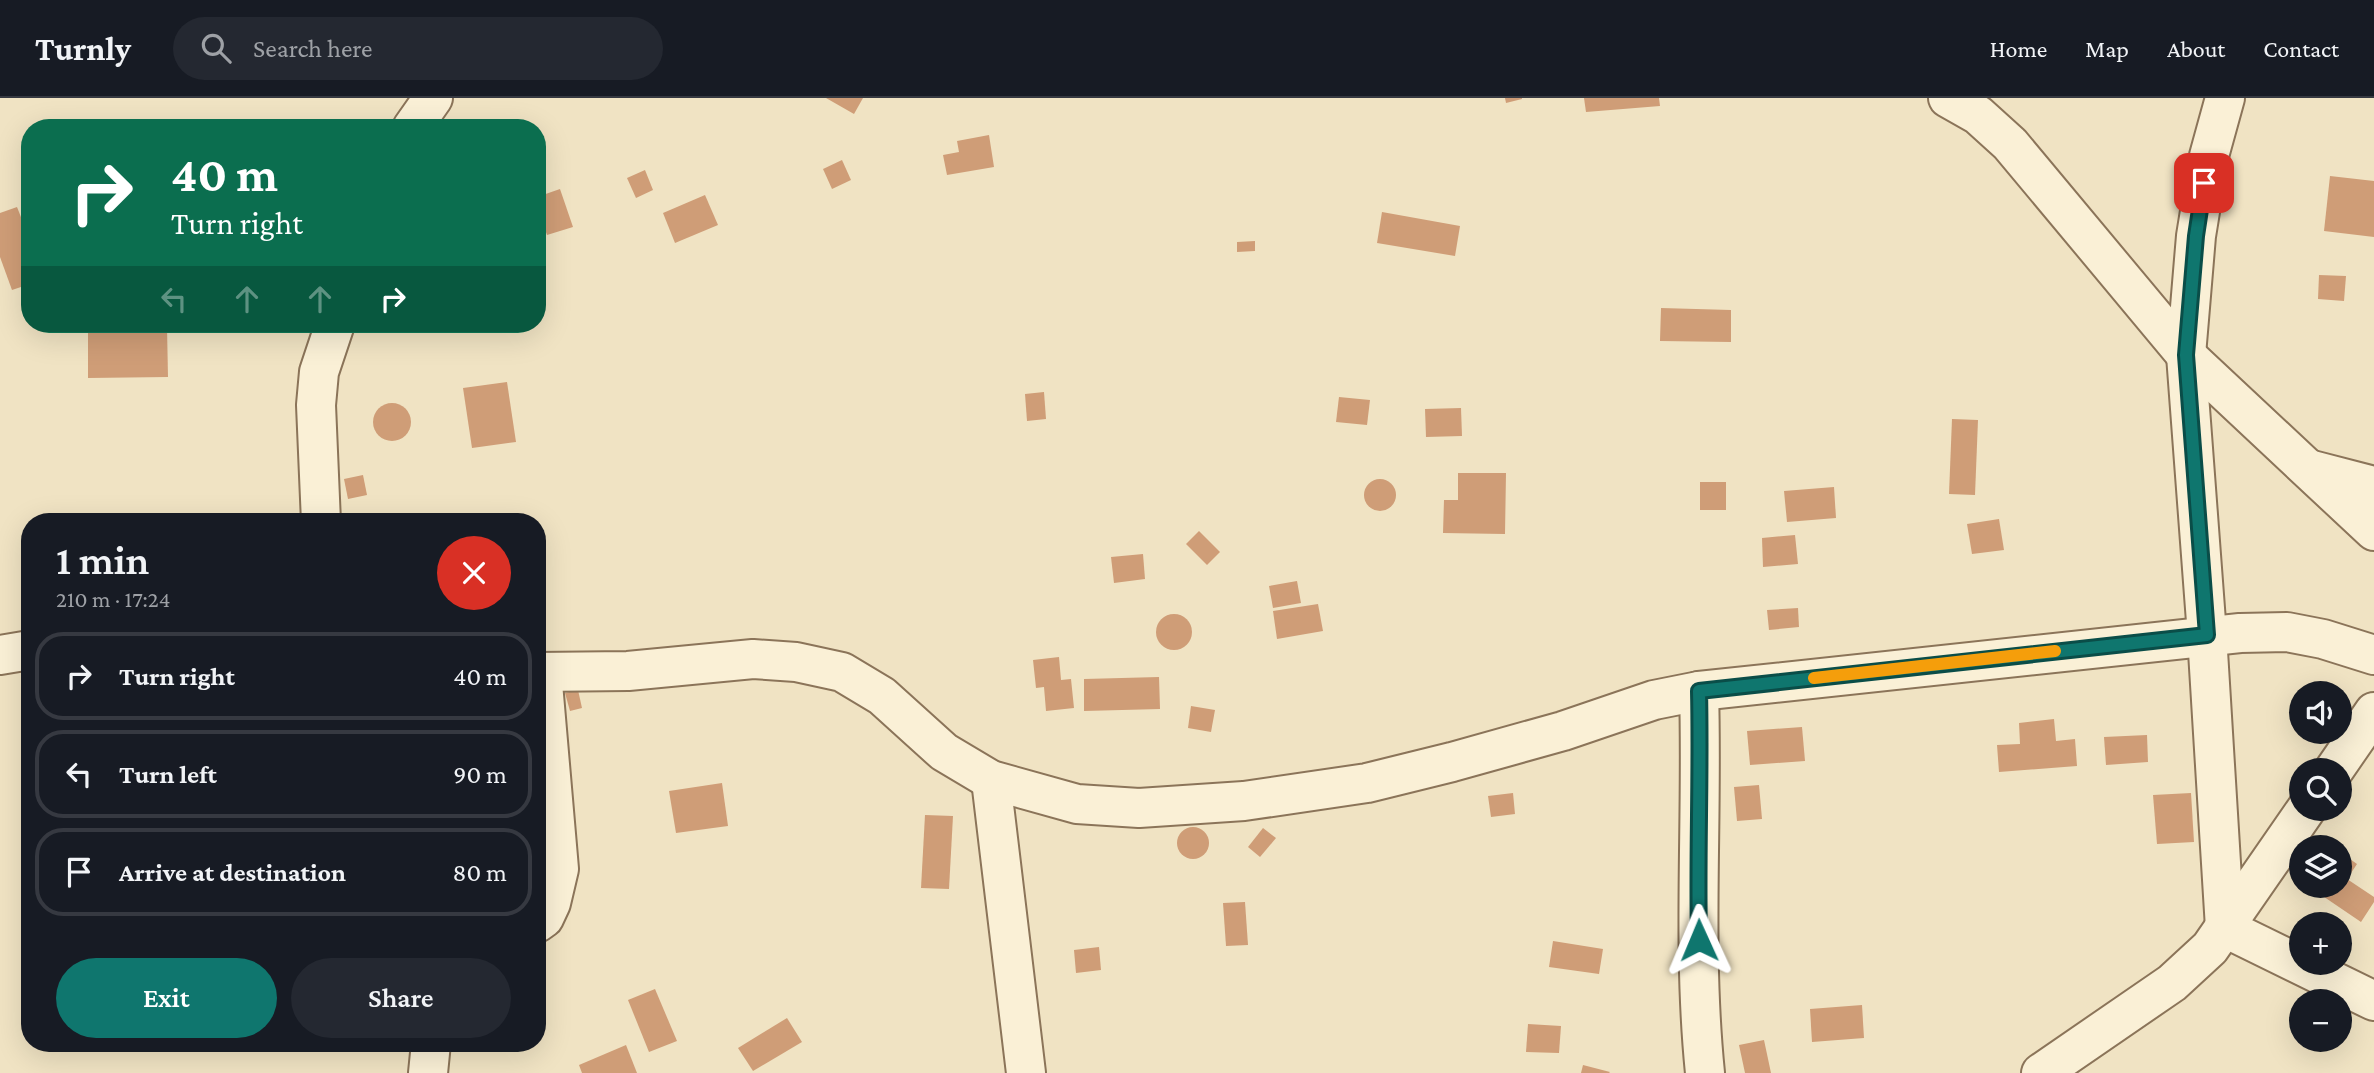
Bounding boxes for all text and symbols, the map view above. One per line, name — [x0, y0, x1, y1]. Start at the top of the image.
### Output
search box — [173, 17, 663, 80]
icon: search — [197, 29, 235, 67]
text: Turnly — [35, 30, 131, 67]
text: Search here — [253, 34, 372, 63]
text: Home — [1990, 35, 2047, 62]
text: Map — [2085, 35, 2129, 62]
text: About — [2167, 35, 2225, 62]
text: Contact — [2263, 35, 2339, 62]
icon: right — [56, 147, 147, 238]
text: 40 m — [171, 147, 278, 202]
pin — [2174, 153, 2234, 213]
icon: arrive — [2185, 164, 2223, 202]
text: Turn right — [171, 205, 303, 241]
icon: left — [155, 280, 193, 318]
icon: ahead — [228, 280, 266, 318]
icon: ahead — [301, 280, 339, 318]
icon: right — [374, 280, 412, 318]
text: 1 min — [56, 536, 149, 583]
button: close — [437, 536, 511, 610]
text: 210 m · 17:24 — [56, 586, 170, 612]
icon: right — [60, 657, 98, 695]
text: Turn right — [119, 662, 235, 691]
text: 40 m — [453, 662, 507, 691]
map controls — [2289, 681, 2352, 1052]
button: sound — [2289, 681, 2352, 744]
icon: left — [60, 755, 98, 793]
button: search — [2289, 758, 2352, 821]
text: Turn left — [119, 760, 217, 789]
text: 90 m — [453, 760, 507, 789]
button: layers — [2289, 835, 2352, 898]
icon: arrive — [60, 853, 98, 891]
text: Arrive at destination — [119, 858, 346, 887]
text: 80 m — [453, 858, 507, 887]
position arrow — [1662, 903, 1736, 977]
button: + — [2289, 912, 2352, 975]
button: Exit — [56, 958, 277, 1038]
button: Share — [291, 958, 511, 1038]
button: − — [2289, 989, 2352, 1052]

